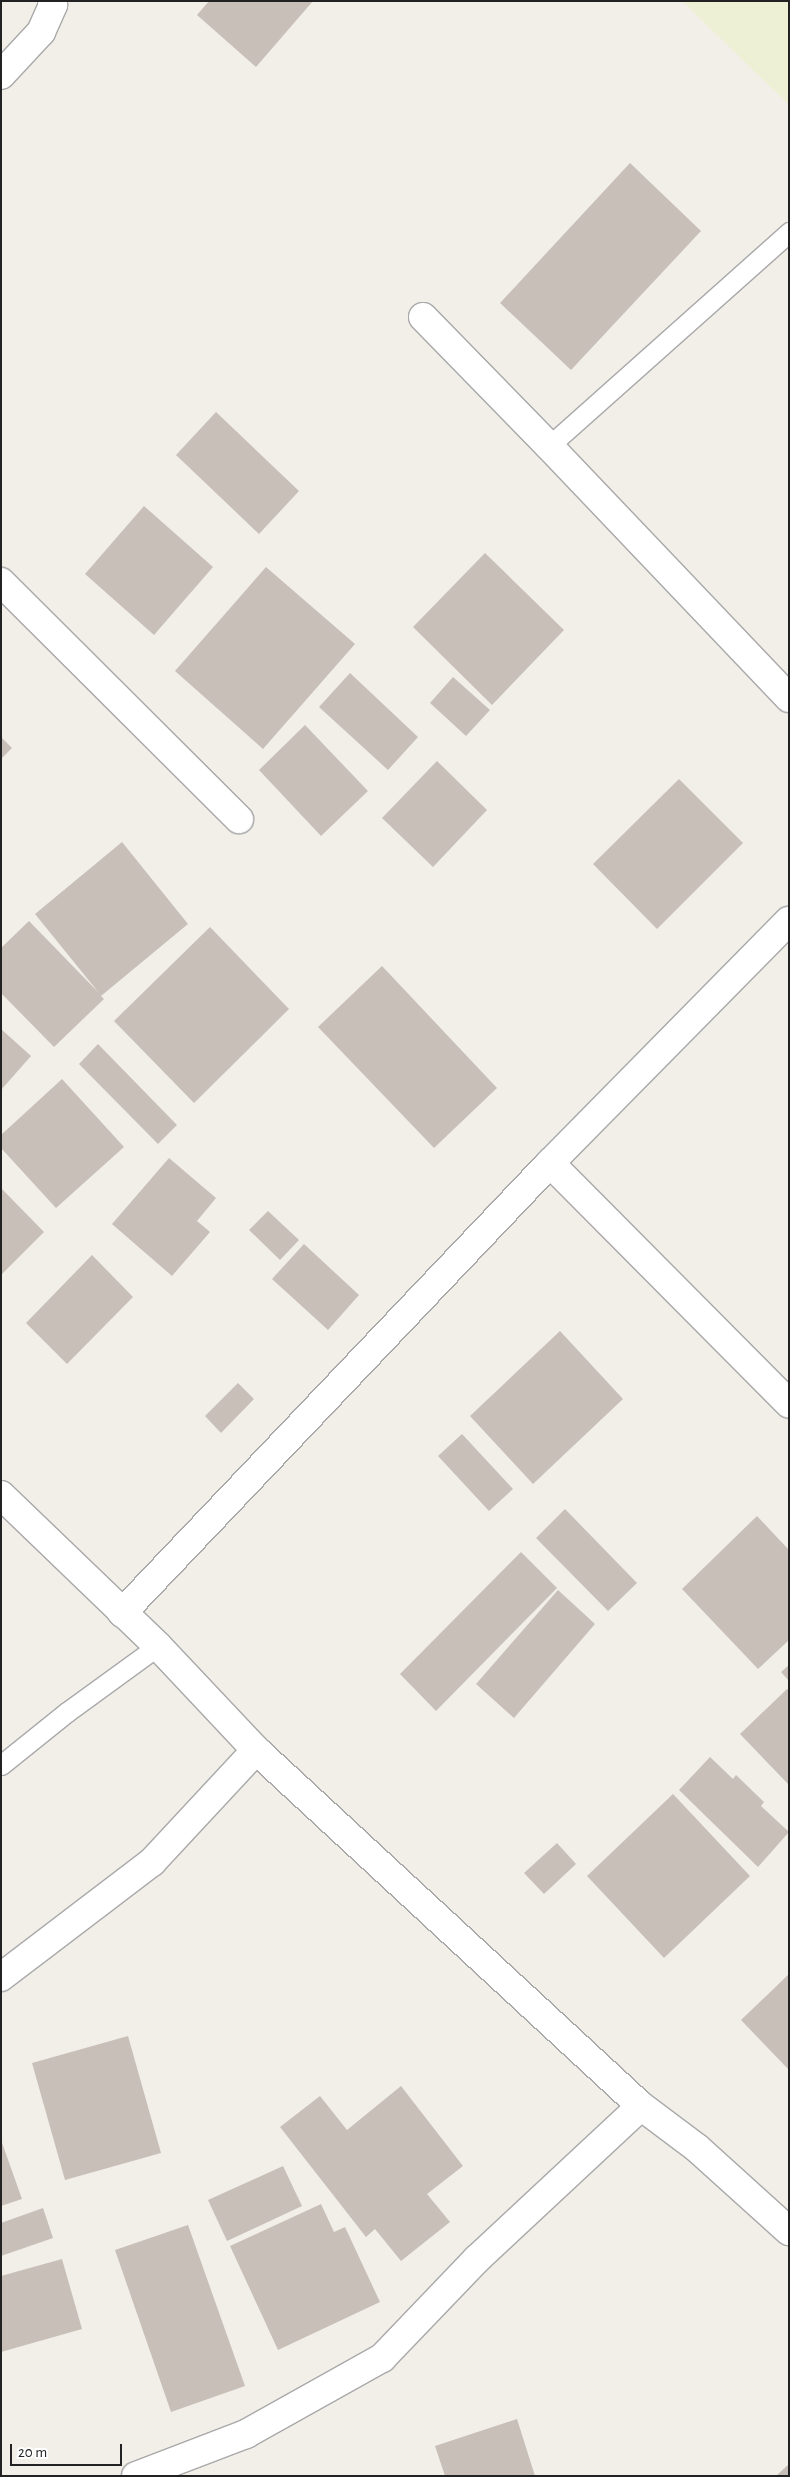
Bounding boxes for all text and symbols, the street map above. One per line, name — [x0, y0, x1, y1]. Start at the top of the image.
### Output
scale bar — [12, 2434, 125, 2466]
text: 20 m — [18, 2445, 47, 2460]

